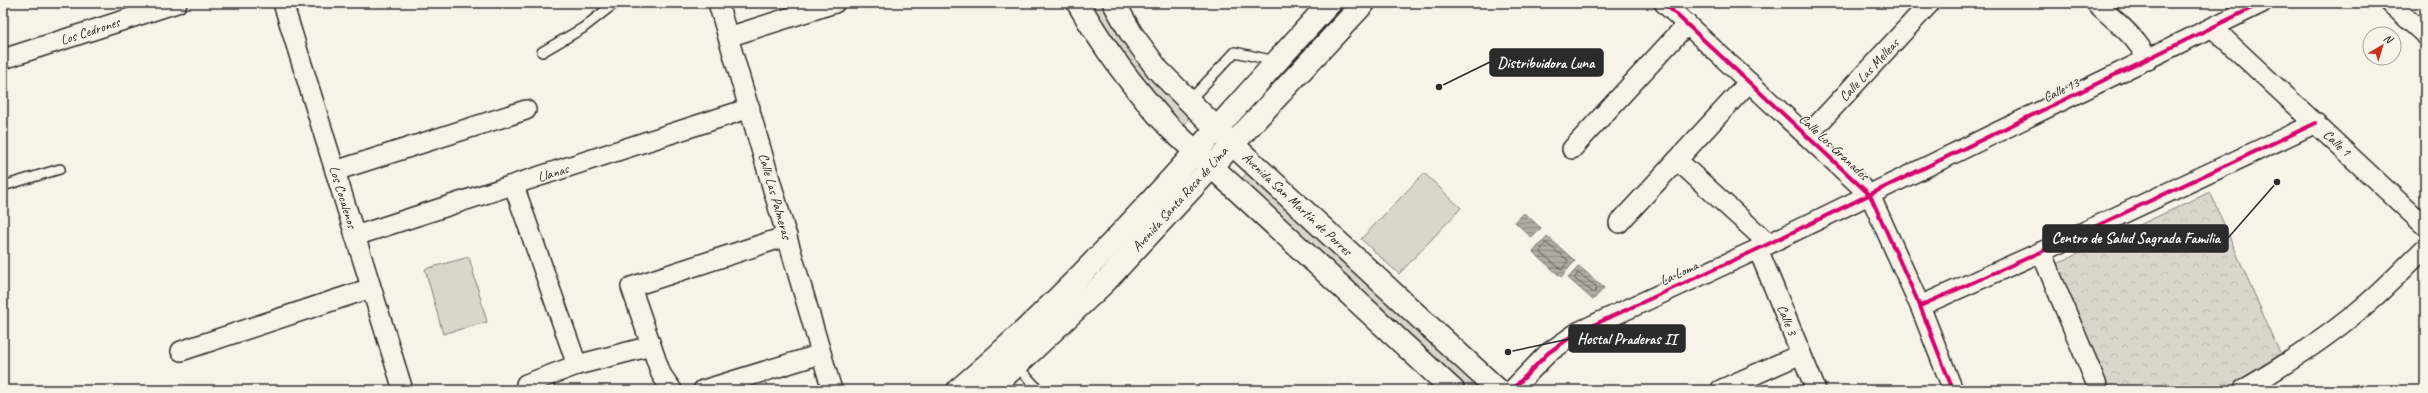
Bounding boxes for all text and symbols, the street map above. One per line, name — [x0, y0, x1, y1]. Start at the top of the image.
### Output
street label: Los Cedrones — [58, 13, 123, 49]
north arrow — [2362, 26, 2402, 66]
text: N — [2381, 31, 2397, 47]
street label: Calle Las Melleas — [1836, 34, 1903, 105]
callout: Distribuidora Luna — [1490, 49, 1603, 76]
text: Distribuidora Luna — [1498, 54, 1596, 73]
street label: Calle 13 — [2040, 73, 2083, 106]
street label: Calle Los Granados — [1795, 110, 1873, 185]
street label: Calle 1 — [2320, 126, 2355, 160]
street label: Avenida Santa Rosa de Lima — [1128, 142, 1232, 255]
street label: Avenida San Martín de Porres — [1239, 149, 1356, 260]
street label: Calle Las Palmeras — [755, 151, 796, 242]
street label: Llanas — [535, 160, 572, 186]
street label: Los Cocalenos — [325, 164, 361, 231]
callout: Centro de Salud Sagrada Familia — [2043, 225, 2228, 252]
text: Centro de Salud Sagrada Familia — [2052, 229, 2222, 248]
street label: La Loma — [1657, 256, 1702, 289]
street label: Calle 3 — [1773, 302, 1801, 339]
callout: Hostal Praderas II — [1569, 325, 1685, 352]
text: Hostal Praderas II — [1577, 330, 1680, 349]

